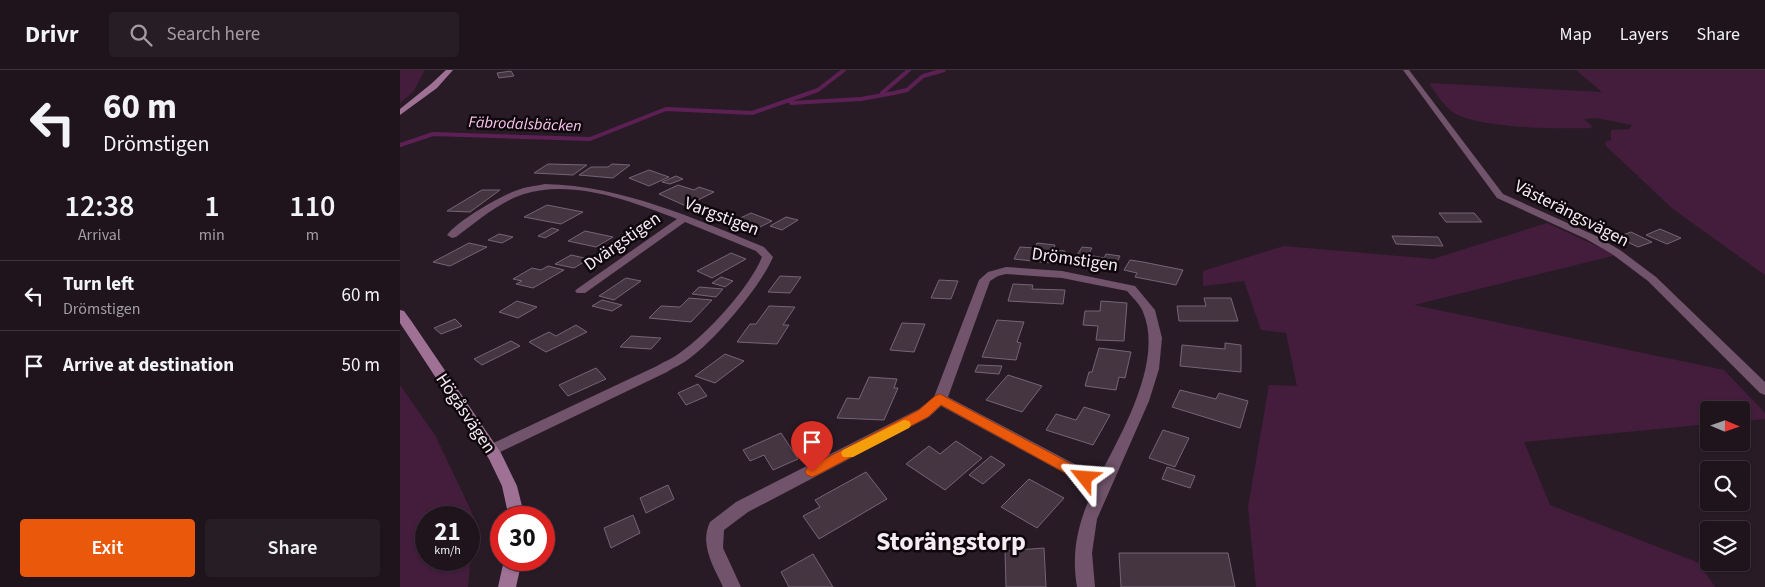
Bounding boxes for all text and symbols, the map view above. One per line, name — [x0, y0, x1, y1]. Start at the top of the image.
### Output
search box — [109, 12, 459, 57]
text: Drivr — [25, 17, 79, 52]
icon: search — [127, 21, 155, 49]
text: Search here — [167, 21, 260, 48]
text: Map — [1560, 22, 1592, 47]
text: Layers — [1620, 22, 1669, 47]
text: Share — [1697, 22, 1740, 47]
text: 60 m — [103, 82, 177, 132]
icon: left — [20, 90, 85, 155]
water label: Fäbrodalsbäcken — [468, 111, 582, 137]
text: Drömstigen — [103, 128, 209, 160]
street label: Västerängsvägen — [1510, 174, 1634, 253]
text: 12:38 — [65, 185, 134, 228]
text: 1 — [204, 185, 220, 228]
text: 110 — [289, 185, 335, 228]
street label: Vargstigen — [681, 191, 763, 242]
street label: Dvärgstigen — [579, 206, 666, 277]
text: Arrival — [78, 224, 121, 246]
text: min — [199, 224, 225, 246]
text: m — [306, 224, 319, 246]
street label: Drömstigen — [1030, 241, 1120, 278]
text: Turn left — [63, 271, 134, 298]
icon: left — [20, 282, 48, 310]
text: 60 m — [342, 282, 380, 309]
text: Drömstigen — [63, 298, 140, 320]
icon: arrive — [20, 352, 48, 380]
text: Arrive at destination — [63, 352, 234, 379]
text: 50 m — [342, 352, 380, 379]
street label: Högåsvägen — [430, 368, 502, 458]
north arrow — [1700, 401, 1750, 451]
map controls — [1700, 401, 1750, 571]
pin — [791, 421, 833, 472]
icon: arrive — [798, 428, 826, 456]
position arrow — [1058, 451, 1110, 503]
button: search — [1700, 461, 1750, 511]
speed limit sign: 30 — [490, 506, 555, 571]
text: 21 — [434, 514, 461, 550]
button: Exit — [20, 519, 195, 577]
button: Share — [205, 519, 380, 577]
button: layers — [1700, 521, 1750, 571]
district label: Storängstorp — [876, 523, 1026, 560]
text: km/h — [434, 542, 461, 559]

